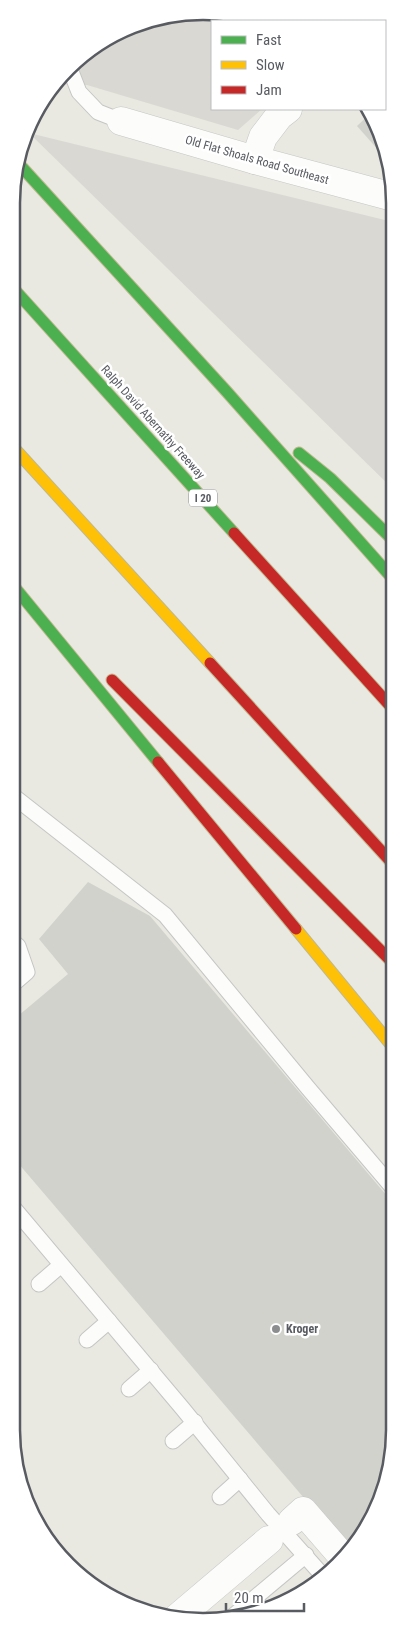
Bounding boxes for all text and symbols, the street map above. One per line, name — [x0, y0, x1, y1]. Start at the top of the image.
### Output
legend — [211, 20, 386, 110]
text: Fast — [256, 31, 281, 49]
text: Slow — [256, 56, 285, 74]
text: Jam — [256, 81, 282, 99]
street label: Old Flat Shoals Road Southeast — [184, 133, 331, 187]
street label: Ralph David Abernathy Freeway — [98, 362, 208, 482]
road number: I 20 — [189, 489, 217, 506]
place label: Kroger — [286, 1322, 318, 1336]
marker: Kroger — [270, 1323, 282, 1335]
scale bar — [226, 1580, 304, 1612]
text: 20 m — [234, 1589, 264, 1607]

